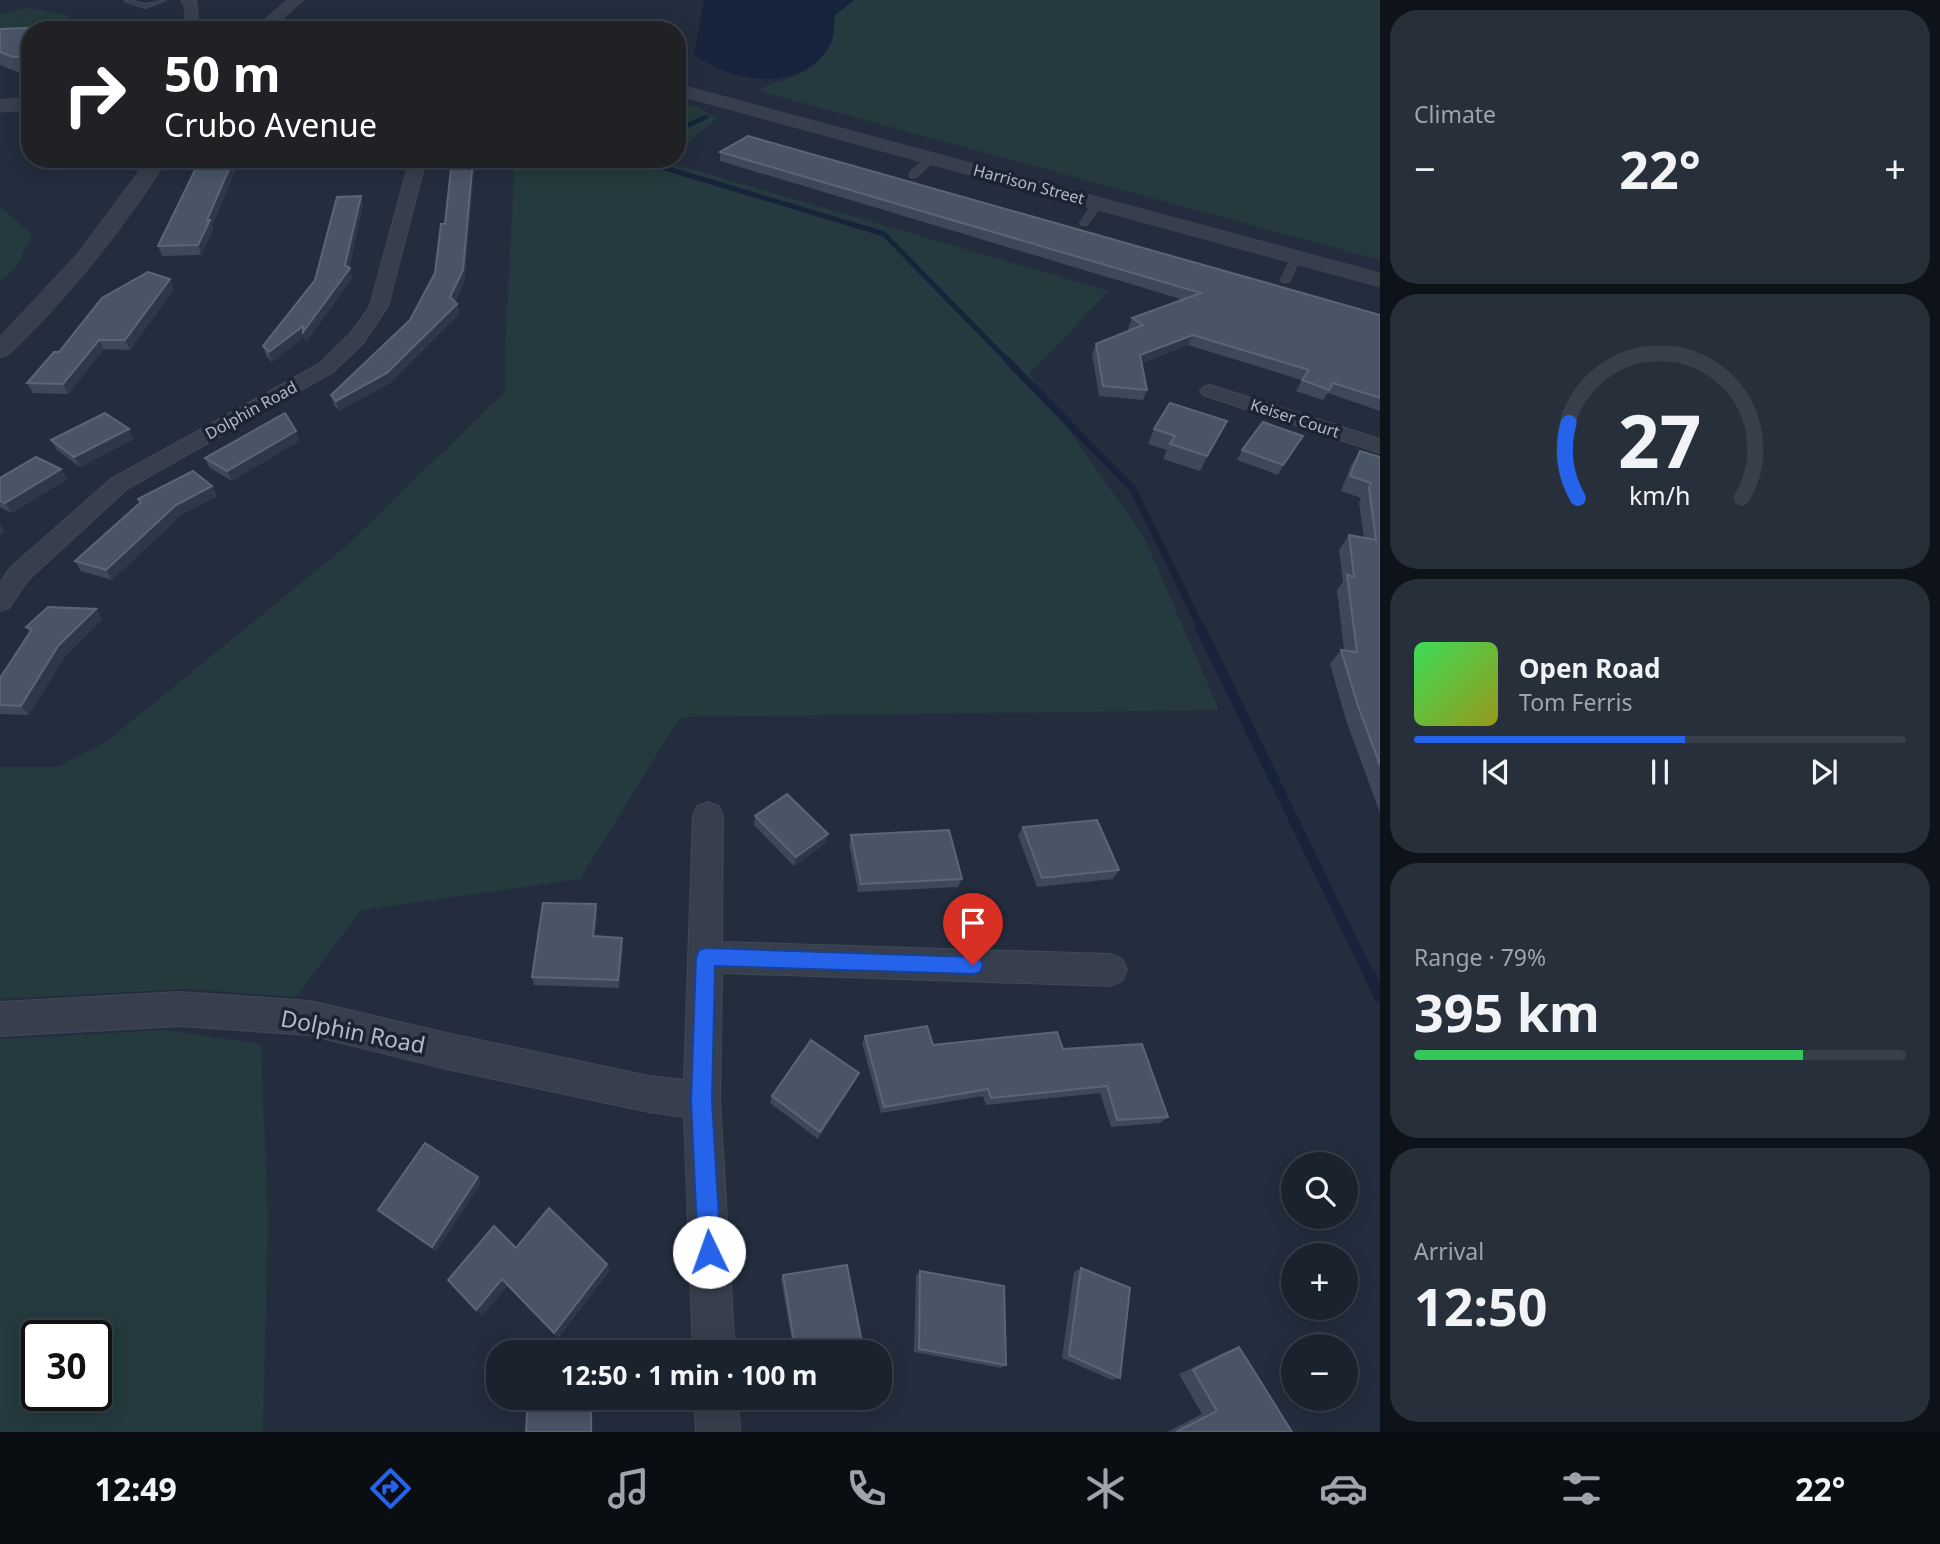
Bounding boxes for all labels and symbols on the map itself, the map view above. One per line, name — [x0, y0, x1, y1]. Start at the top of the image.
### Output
street label: Harrison Street — [971, 159, 1087, 209]
street label: Dolphin Road — [201, 376, 301, 444]
street label: Keiser Court — [1248, 393, 1343, 443]
pin — [943, 893, 1003, 965]
street label: Dolphin Road — [278, 1001, 428, 1061]
position arrow — [672, 1215, 746, 1289]
speed limit sign: 30 — [21, 1320, 112, 1411]

